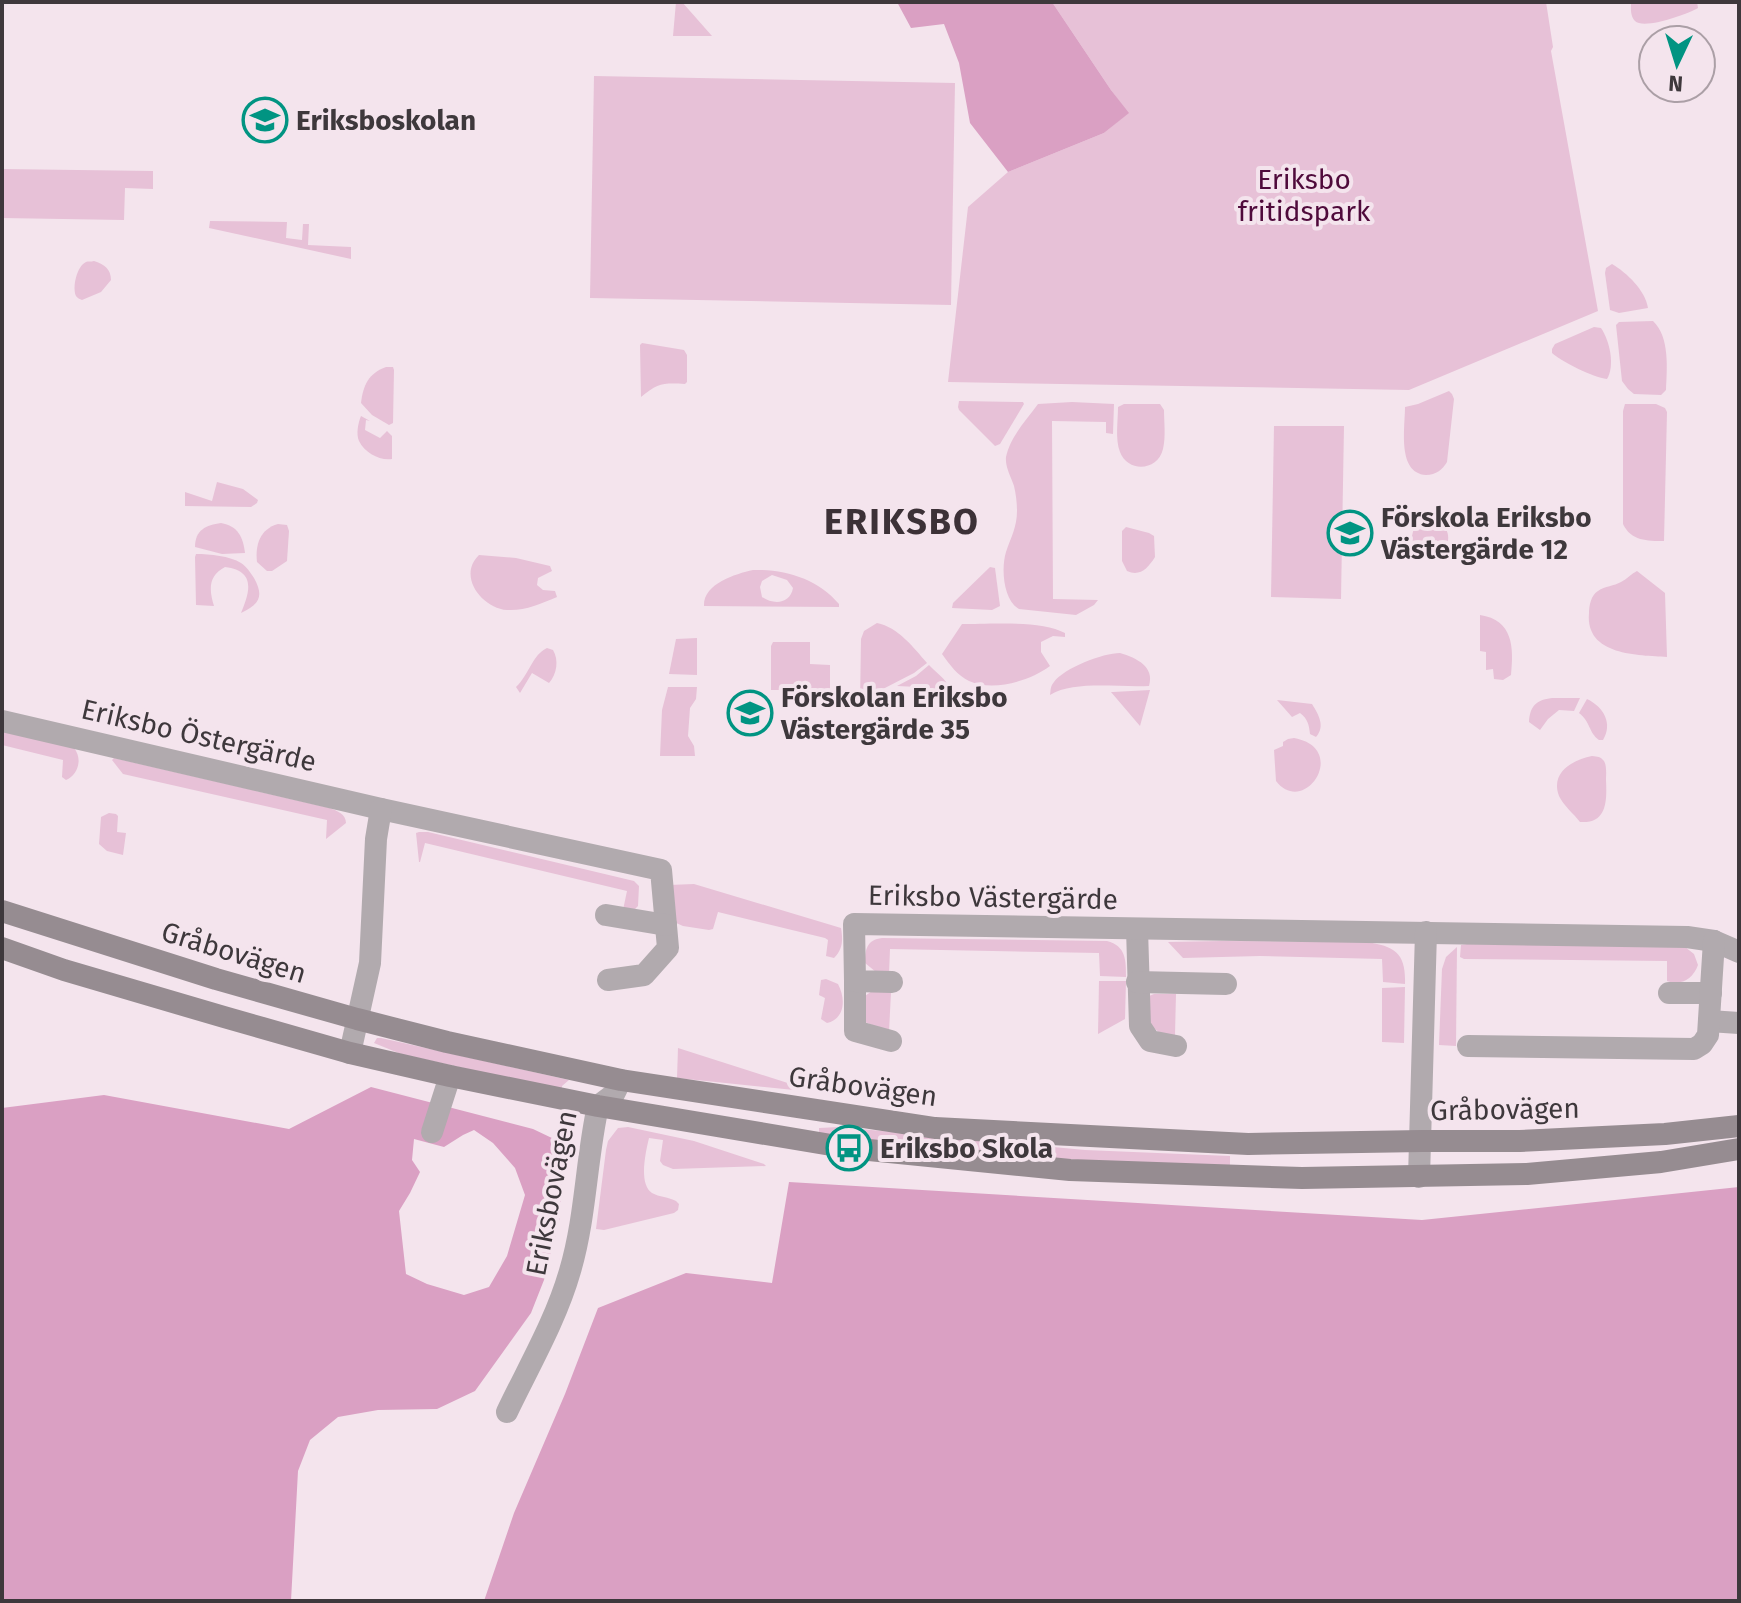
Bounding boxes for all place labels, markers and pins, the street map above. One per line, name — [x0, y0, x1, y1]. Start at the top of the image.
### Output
school or university icon: Eriksboskolan — [241, 96, 289, 144]
place label: Eriksboskolan — [296, 104, 476, 137]
place label: Förskola Eriksbo Västergärde 12 — [1380, 501, 1592, 566]
school or university icon: Förskola Eriksbo Västergärde 12 — [1326, 509, 1374, 557]
place label: Förskolan Eriksbo Västergärde 35 — [780, 681, 1008, 746]
school or university icon: Förskolan Eriksbo Västergärde 35 — [726, 689, 774, 737]
bus stop icon: Eriksbo Skola — [825, 1124, 873, 1172]
place label: Eriksbo Skola — [880, 1132, 1053, 1165]

